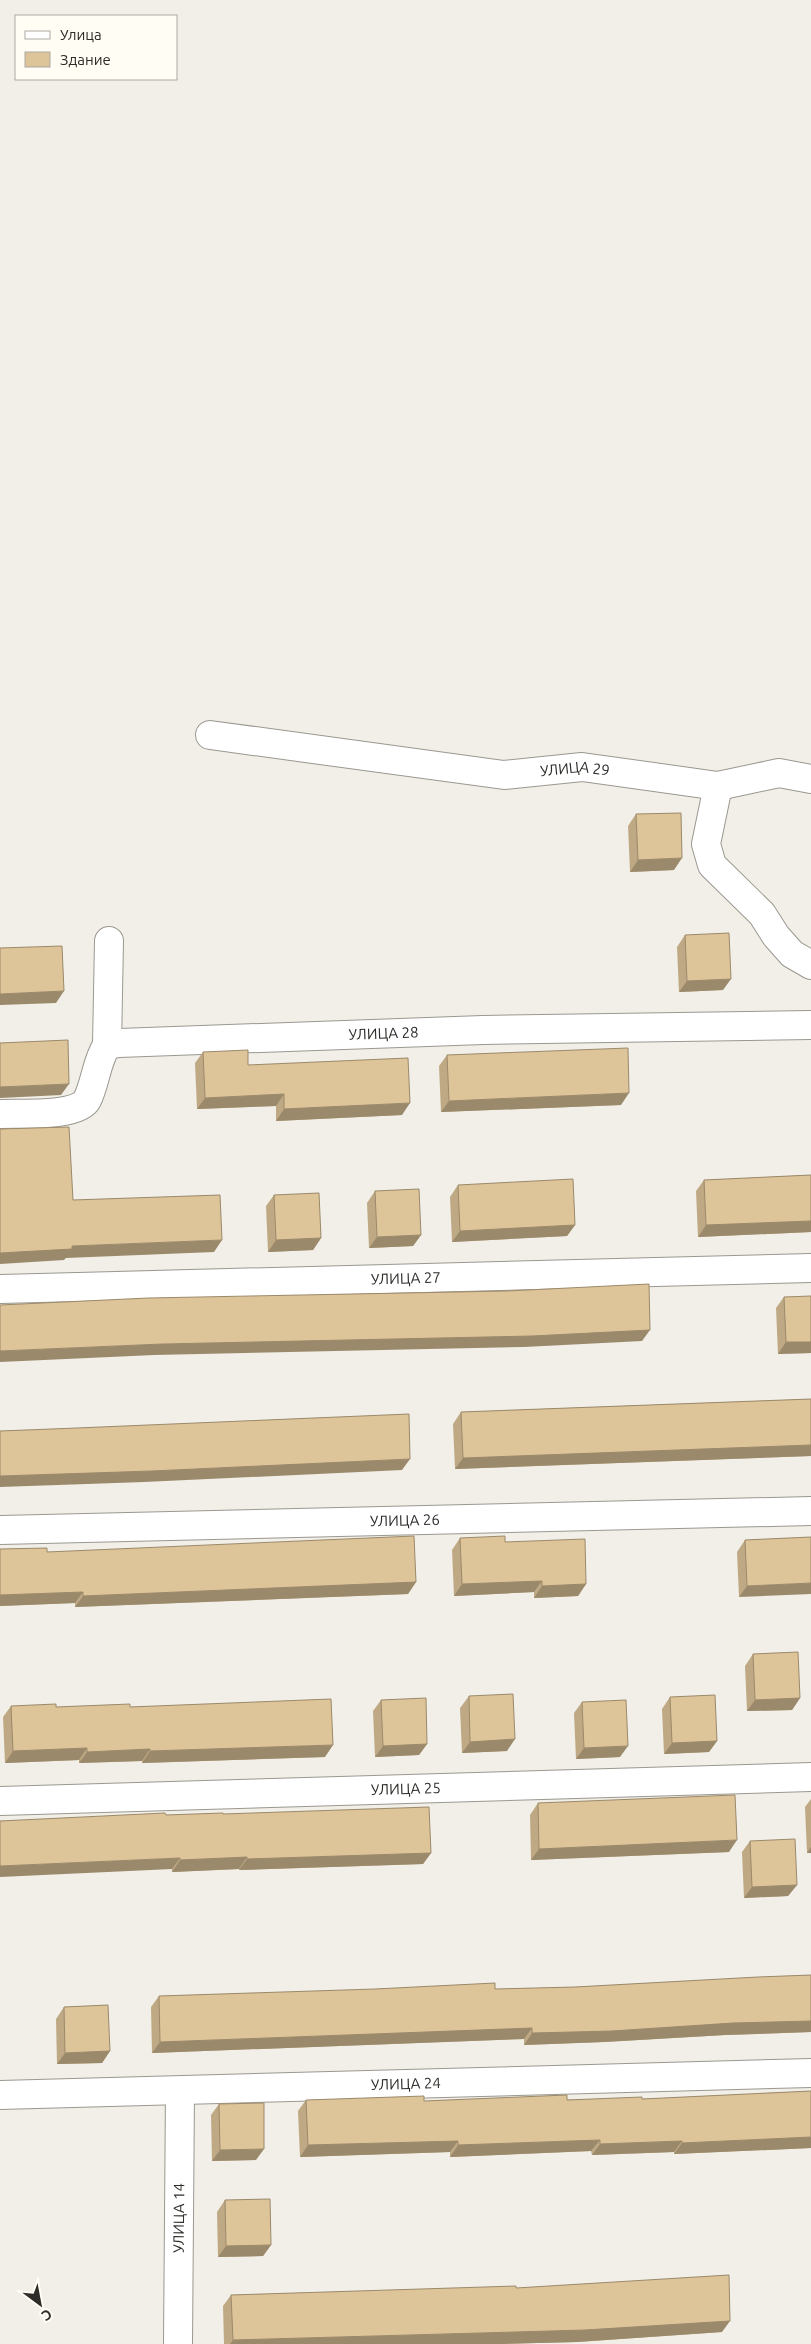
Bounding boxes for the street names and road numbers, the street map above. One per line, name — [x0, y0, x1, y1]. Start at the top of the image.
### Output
street label: УЛИЦА 29 — [539, 758, 611, 779]
street label: УЛИЦА 28 — [348, 1023, 419, 1043]
street label: УЛИЦА 27 — [371, 1269, 441, 1287]
street label: УЛИЦА 26 — [370, 1511, 440, 1529]
street label: УЛИЦА 25 — [371, 1779, 441, 1798]
street label: УЛИЦА 24 — [371, 2074, 441, 2093]
street label: УЛИЦА 14 — [170, 2183, 187, 2253]

